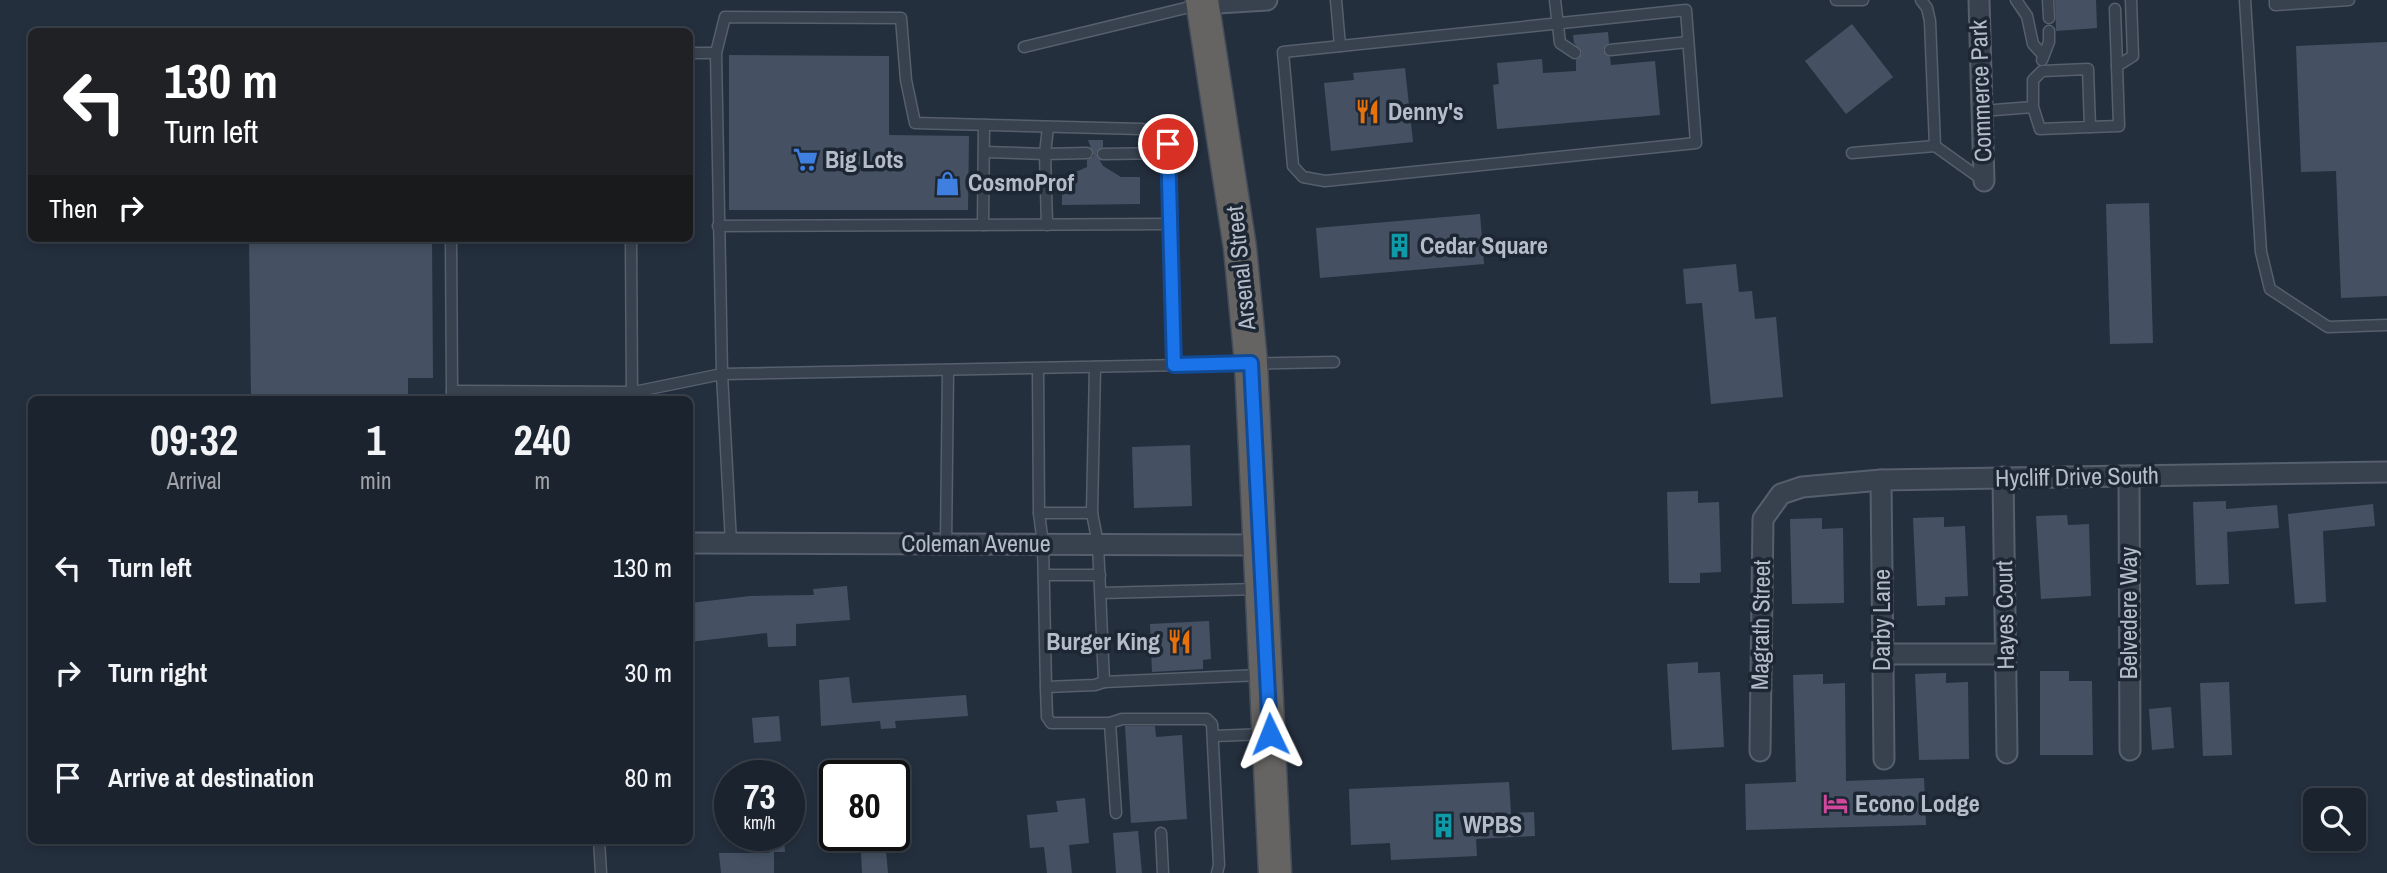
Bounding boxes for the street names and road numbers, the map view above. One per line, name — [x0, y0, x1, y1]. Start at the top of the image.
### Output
street label: Commerce Park — [1962, 19, 1998, 163]
street label: Arsenal Street — [1218, 204, 1263, 333]
street label: Hycliff Drive South — [1995, 459, 2159, 493]
street label: Coleman Avenue — [901, 527, 1051, 559]
street label: Belvedere Way — [2112, 546, 2144, 679]
street label: Magrath Street — [1743, 559, 1777, 690]
street label: Hayes Court — [1987, 560, 2021, 670]
street label: Darby Lane — [1865, 569, 1897, 671]

